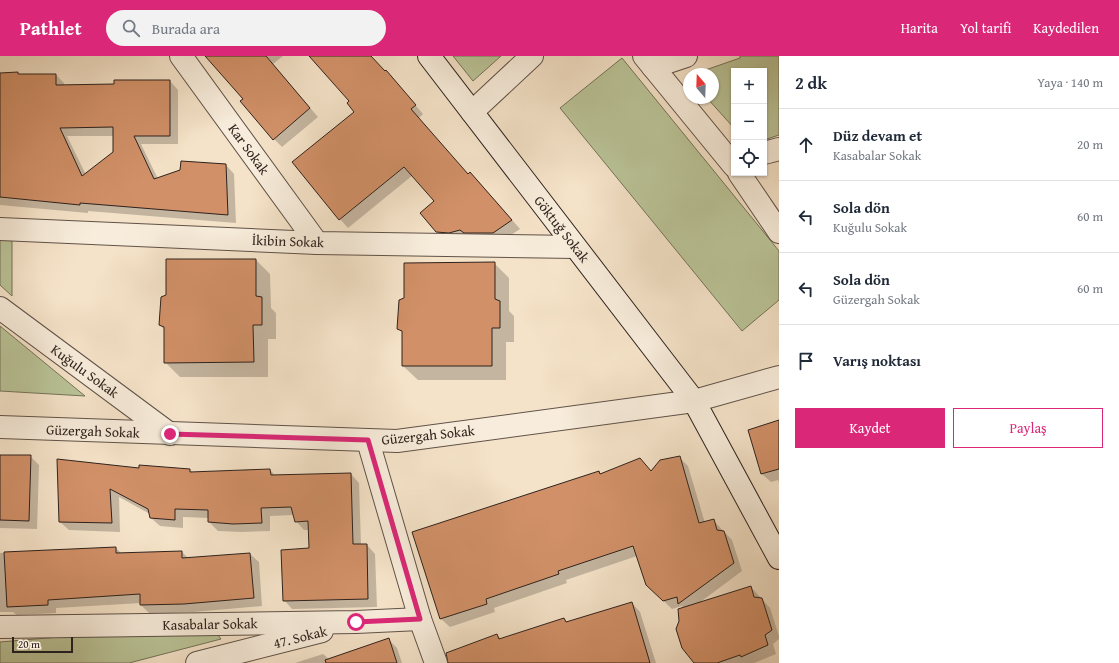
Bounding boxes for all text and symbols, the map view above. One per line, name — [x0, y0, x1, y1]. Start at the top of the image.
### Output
search box — [106, 10, 386, 46]
text: Pathlet — [20, 14, 82, 42]
icon: search — [120, 17, 142, 39]
text: Burada ara — [152, 18, 220, 39]
text: Harita — [901, 18, 938, 38]
text: Yol tarifi — [960, 18, 1011, 38]
text: Kaydedilen — [1033, 18, 1099, 38]
north arrow — [683, 68, 719, 104]
map controls — [731, 68, 767, 176]
button: + — [731, 68, 767, 104]
text: 2 dk — [795, 70, 827, 95]
text: Yaya · 140 m — [1037, 73, 1103, 92]
button: − — [731, 104, 767, 140]
street label: Kar Sokak — [224, 119, 275, 179]
text: Düz devam et — [833, 125, 922, 146]
icon: ahead — [795, 134, 817, 156]
text: 20 m — [1077, 135, 1103, 154]
button: locate — [731, 140, 767, 176]
text: Kasabalar Sokak — [833, 146, 921, 165]
street label: Göktuğ Sokak — [530, 191, 595, 267]
text: Sola dön — [833, 197, 890, 218]
icon: left — [795, 206, 817, 228]
text: 60 m — [1077, 207, 1103, 226]
text: Kuğulu Sokak — [833, 218, 907, 237]
street label: İkibin Sokak — [252, 230, 325, 252]
text: Sola dön — [833, 269, 890, 290]
icon: left — [795, 278, 817, 300]
text: 60 m — [1077, 279, 1103, 298]
text: Güzergah Sokak — [833, 290, 920, 309]
street label: Kuğulu Sokak — [47, 339, 124, 403]
icon: arrive — [795, 350, 817, 372]
text: Varış noktası — [833, 350, 921, 371]
button: Kaydet — [795, 408, 945, 448]
button: Paylaş — [953, 408, 1103, 448]
street label: Güzergah Sokak — [46, 419, 141, 443]
street label: Güzergah Sokak — [380, 420, 476, 450]
route end — [161, 425, 179, 443]
street label: Kasabalar Sokak — [162, 613, 259, 635]
route start — [347, 613, 365, 631]
street label: 47. Sokak — [271, 620, 330, 653]
scale bar — [12, 635, 73, 654]
text: 20 m — [18, 636, 40, 652]

